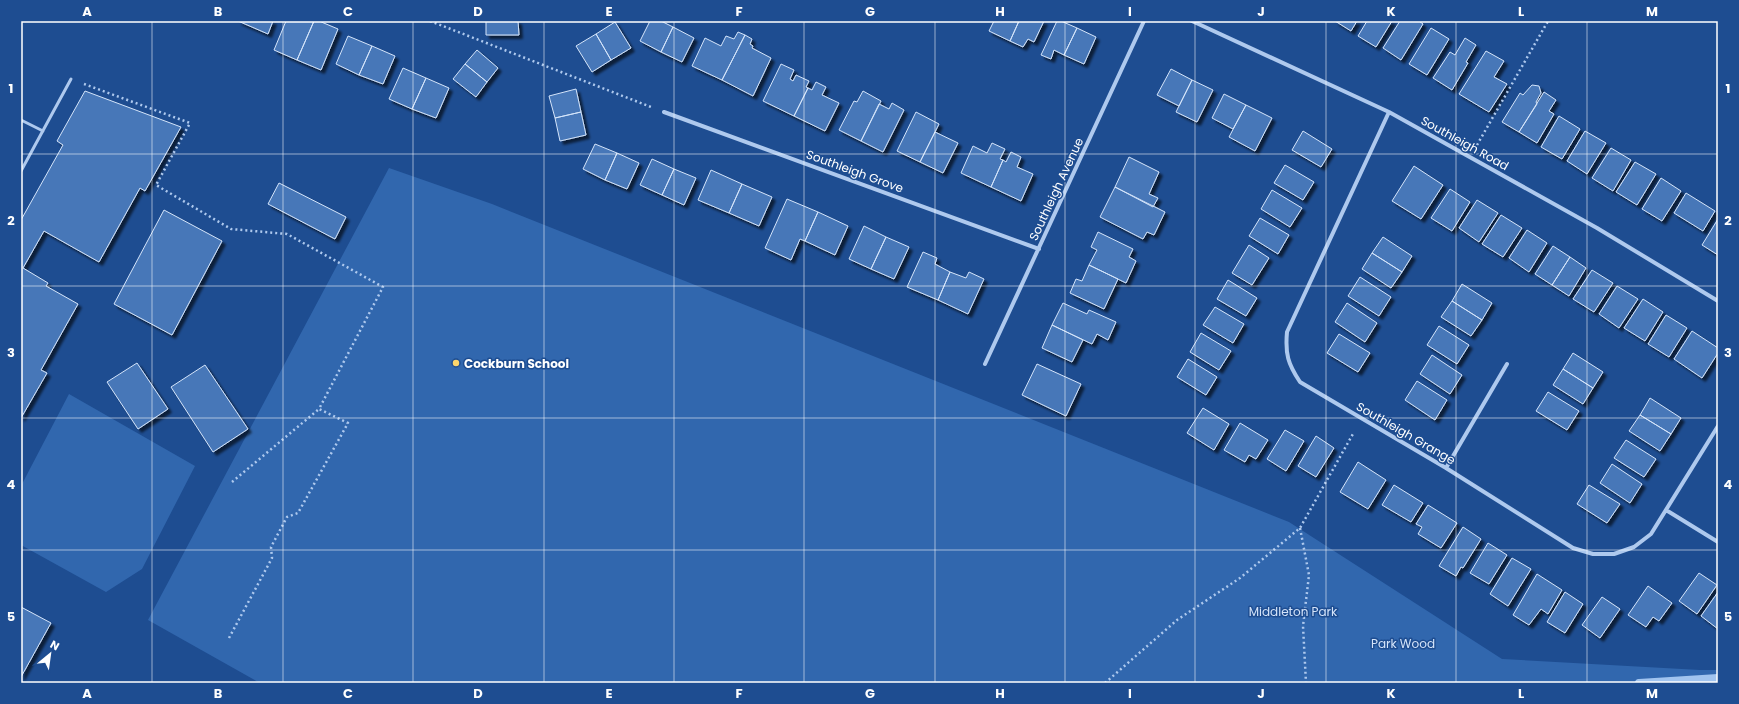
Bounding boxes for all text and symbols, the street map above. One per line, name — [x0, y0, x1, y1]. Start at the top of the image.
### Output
text: A — [82, 2, 92, 21]
text: B — [214, 2, 223, 21]
text: C — [343, 2, 353, 21]
text: D — [473, 2, 483, 21]
text: E — [605, 2, 613, 21]
text: F — [735, 2, 743, 21]
text: G — [865, 2, 875, 21]
text: H — [995, 2, 1005, 21]
text: I — [1128, 2, 1132, 21]
text: J — [1257, 2, 1265, 21]
text: K — [1386, 2, 1396, 21]
text: L — [1518, 2, 1524, 21]
text: M — [1646, 2, 1658, 21]
text: 1 — [9, 79, 13, 98]
text: 1 — [1726, 79, 1730, 98]
street label: Southleigh Road — [1418, 112, 1512, 174]
street label: Southleigh Avenue — [1025, 135, 1087, 243]
street label: Southleigh Grove — [804, 145, 906, 197]
text: 2 — [7, 211, 15, 230]
text: 2 — [1724, 211, 1732, 230]
text: 3 — [7, 343, 15, 362]
text: 3 — [1724, 343, 1732, 362]
place label: Cockburn School — [464, 355, 569, 372]
marker: Cockburn School — [451, 358, 461, 368]
street label: Southleigh Grange — [1353, 398, 1459, 468]
text: 4 — [7, 475, 16, 494]
text: 4 — [1724, 475, 1733, 494]
park label: Middleton Park — [1249, 603, 1338, 620]
text: 5 — [7, 607, 15, 626]
text: 5 — [1724, 607, 1732, 626]
north arrow — [30, 634, 70, 674]
park label: Park Wood — [1371, 635, 1435, 652]
text: N — [47, 636, 62, 654]
text: A — [82, 684, 92, 703]
text: B — [214, 684, 223, 703]
text: C — [343, 684, 353, 703]
text: D — [473, 684, 483, 703]
text: E — [605, 684, 613, 703]
text: F — [735, 684, 743, 703]
text: G — [865, 684, 875, 703]
text: H — [995, 684, 1005, 703]
text: I — [1128, 684, 1132, 703]
text: J — [1257, 684, 1265, 703]
text: K — [1386, 684, 1396, 703]
text: L — [1518, 684, 1524, 703]
text: M — [1646, 684, 1658, 703]

